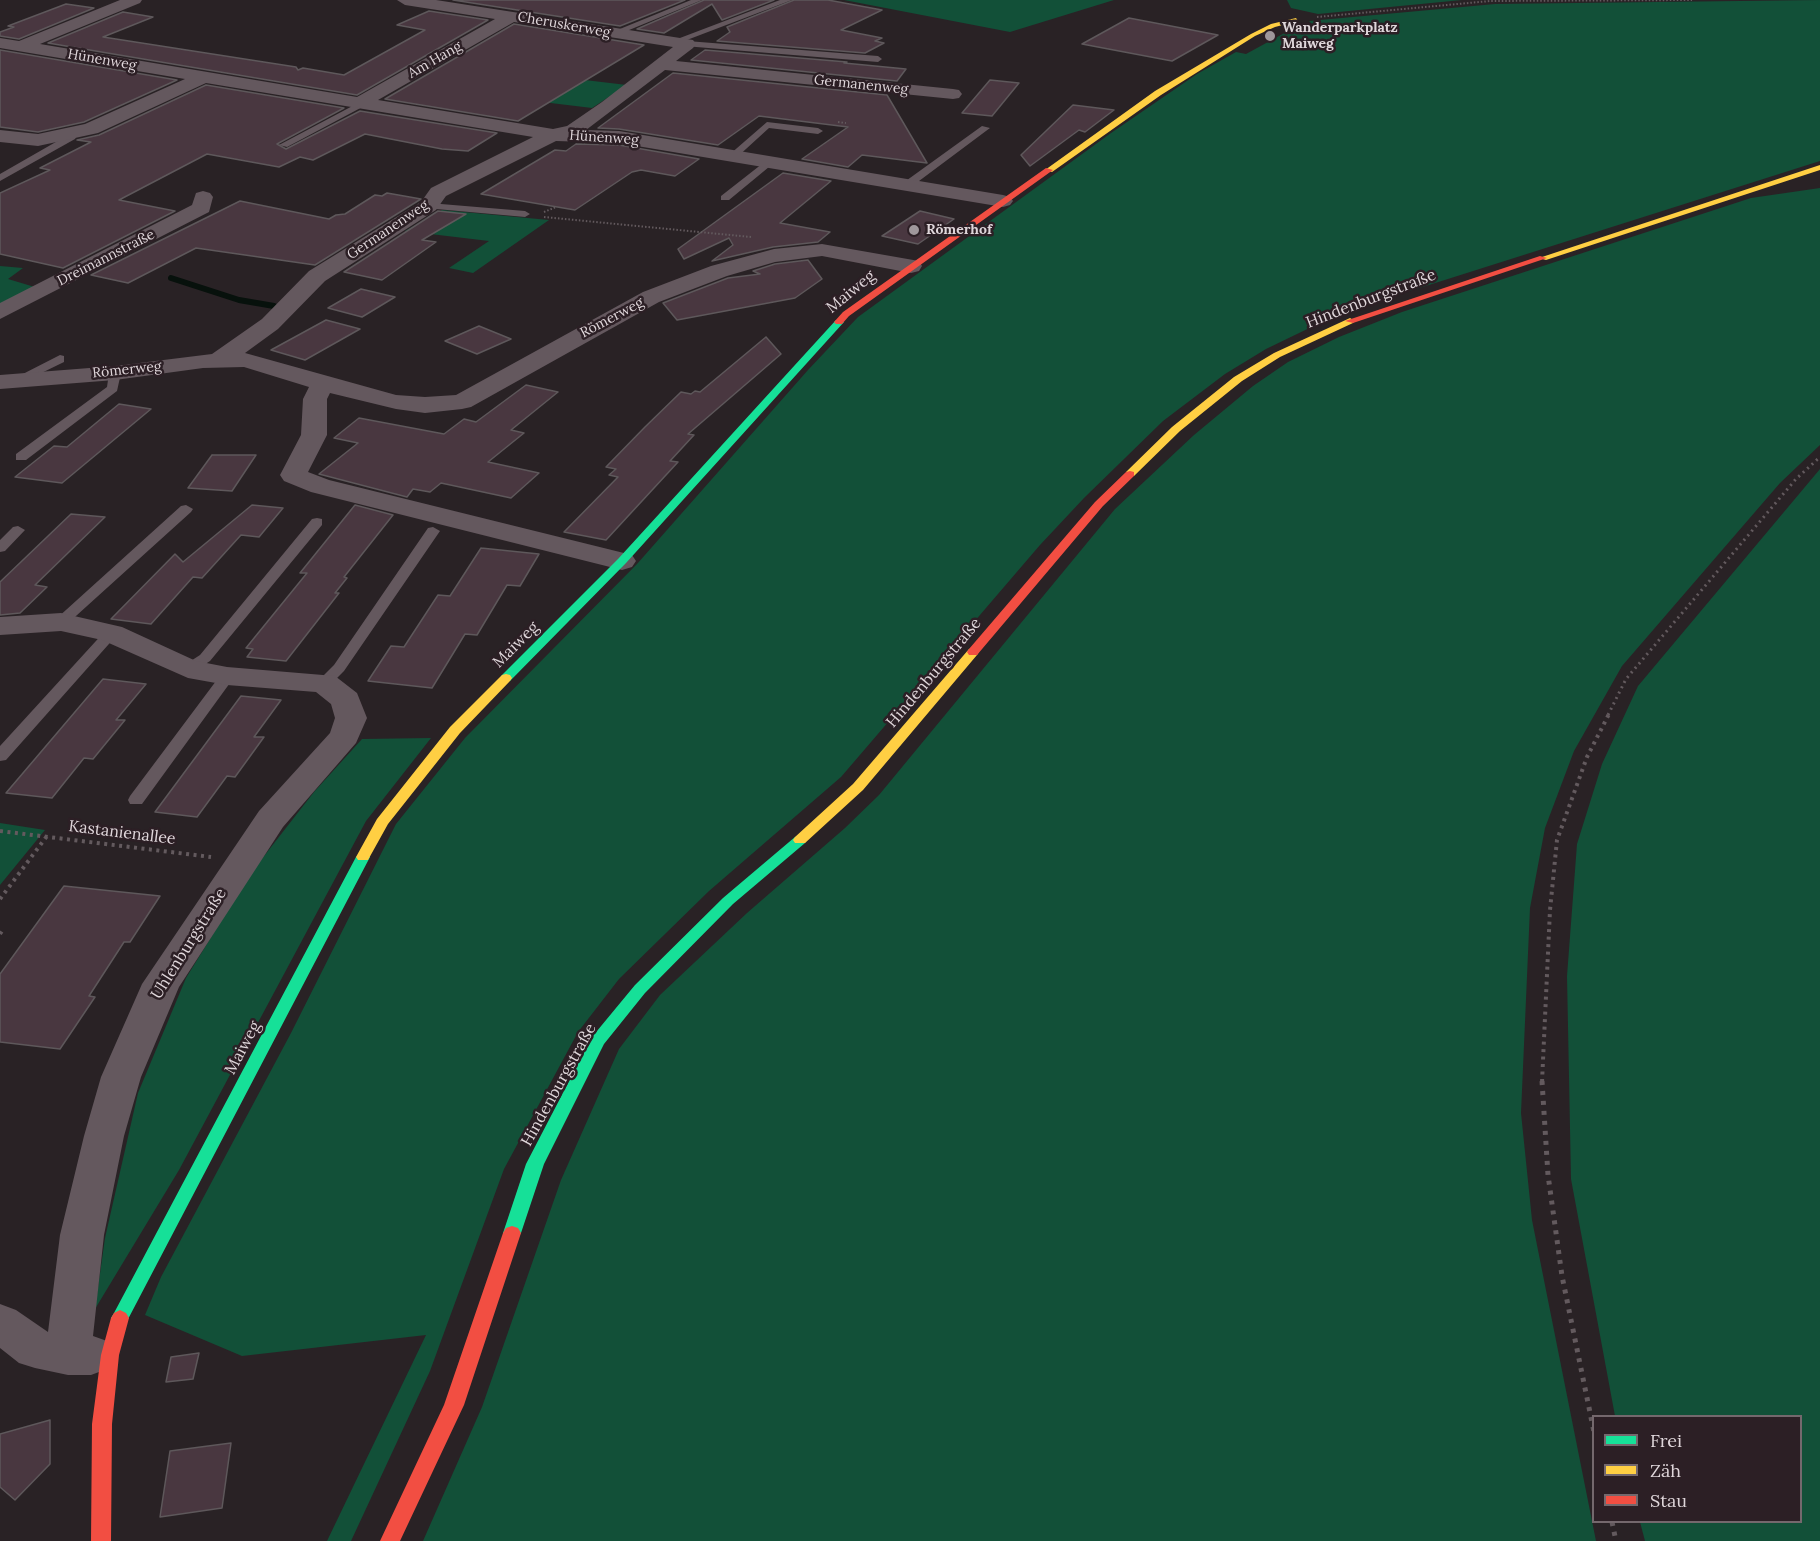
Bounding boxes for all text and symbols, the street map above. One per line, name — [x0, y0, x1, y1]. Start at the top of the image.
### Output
street label: Cheruskerweg — [516, 9, 612, 41]
place label: Wanderparkplatz Maiweg — [1282, 20, 1398, 52]
marker: Wanderparkplatz Maiweg — [1263, 29, 1277, 43]
street label: Am Hang — [405, 38, 465, 82]
street label: Hünenweg — [66, 46, 138, 74]
street label: Germanenweg — [813, 72, 909, 98]
street label: Hünenweg — [569, 127, 639, 149]
street label: Germanenweg — [344, 197, 432, 263]
place label: Römerhof — [926, 222, 992, 238]
marker: Römerhof — [907, 223, 921, 237]
street label: Dreimannstraße — [55, 226, 157, 290]
street label: Hindenburgstraße — [1303, 265, 1439, 333]
street label: Maiweg — [823, 266, 879, 318]
street label: Römerweg — [577, 294, 647, 342]
street label: Römerweg — [92, 358, 162, 382]
street label: Hindenburgstraße — [883, 614, 985, 732]
street label: Maiweg — [489, 618, 543, 672]
street label: Kastanienallee — [67, 817, 177, 849]
street label: Uhlenburgstraße — [147, 885, 231, 1003]
street label: Maiweg — [221, 1018, 265, 1078]
street label: Hindenburgstraße — [517, 1020, 601, 1150]
legend — [1592, 1415, 1802, 1523]
text: Frei — [1650, 1429, 1682, 1452]
text: Zäh — [1650, 1459, 1681, 1482]
text: Stau — [1650, 1489, 1687, 1512]

